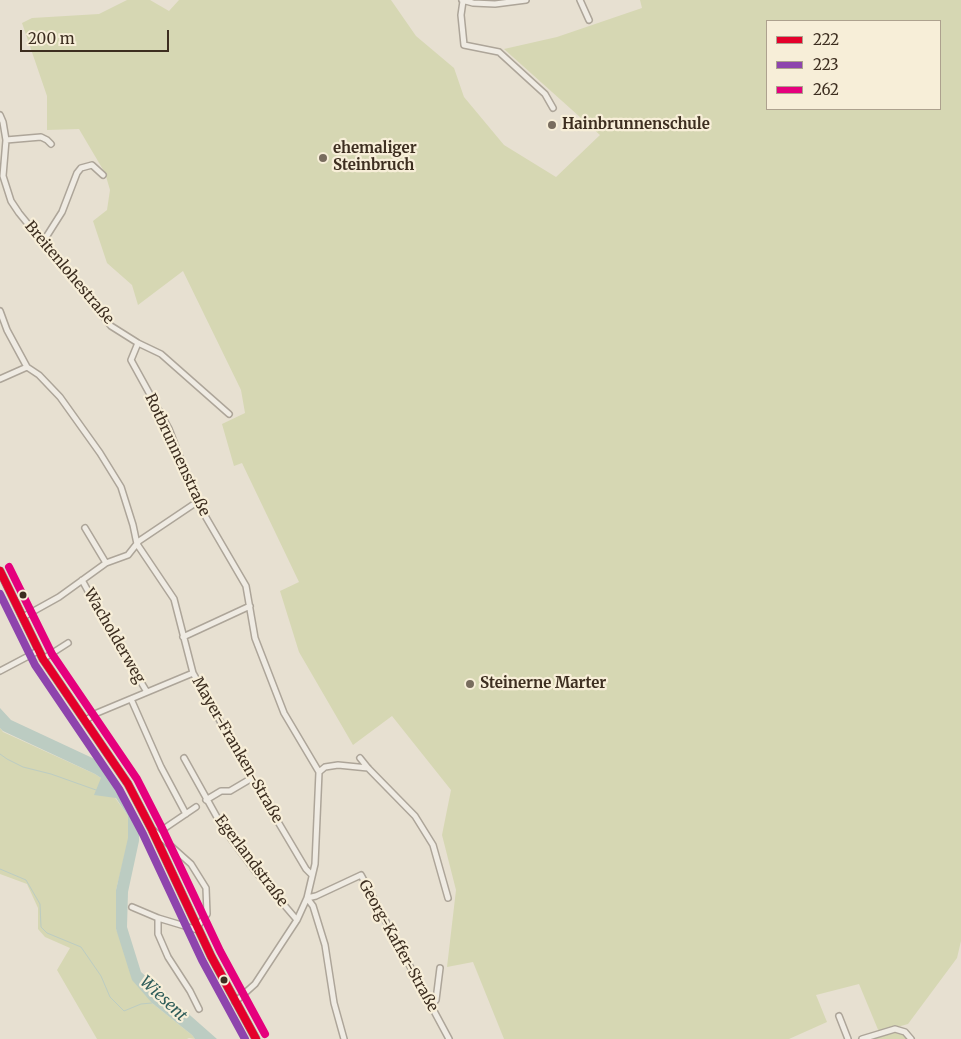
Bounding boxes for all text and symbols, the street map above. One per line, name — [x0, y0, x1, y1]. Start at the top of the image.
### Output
scale bar — [22, 20, 171, 52]
legend — [766, 20, 941, 110]
text: 200 m — [28, 29, 75, 48]
text: 222 — [813, 30, 839, 49]
text: 223 — [813, 55, 839, 74]
text: 262 — [813, 80, 839, 99]
place label: Hainbrunnenschule — [562, 116, 710, 134]
marker: Hainbrunnenschule — [546, 119, 558, 131]
place label: ehemaliger Steinbruch — [333, 140, 417, 175]
marker: ehemaliger Steinbruch — [317, 152, 329, 164]
street label: Breitenlohestraße — [21, 218, 117, 328]
street label: Rotbrunnenstraße — [141, 391, 213, 519]
street label: Wacholderweg — [80, 585, 148, 687]
unlabelled marker — [18, 590, 28, 600]
street label: Mayer-Franken-Straße — [188, 674, 286, 826]
place label: Steinerne Marter — [480, 675, 606, 693]
marker: Steinerne Marter — [464, 678, 476, 690]
street label: Egerlandstraße — [211, 812, 291, 910]
street label: Georg-Kaffer-Straße — [354, 877, 442, 1015]
water label: Wiesent — [135, 972, 191, 1026]
unlabelled marker — [219, 975, 229, 985]

